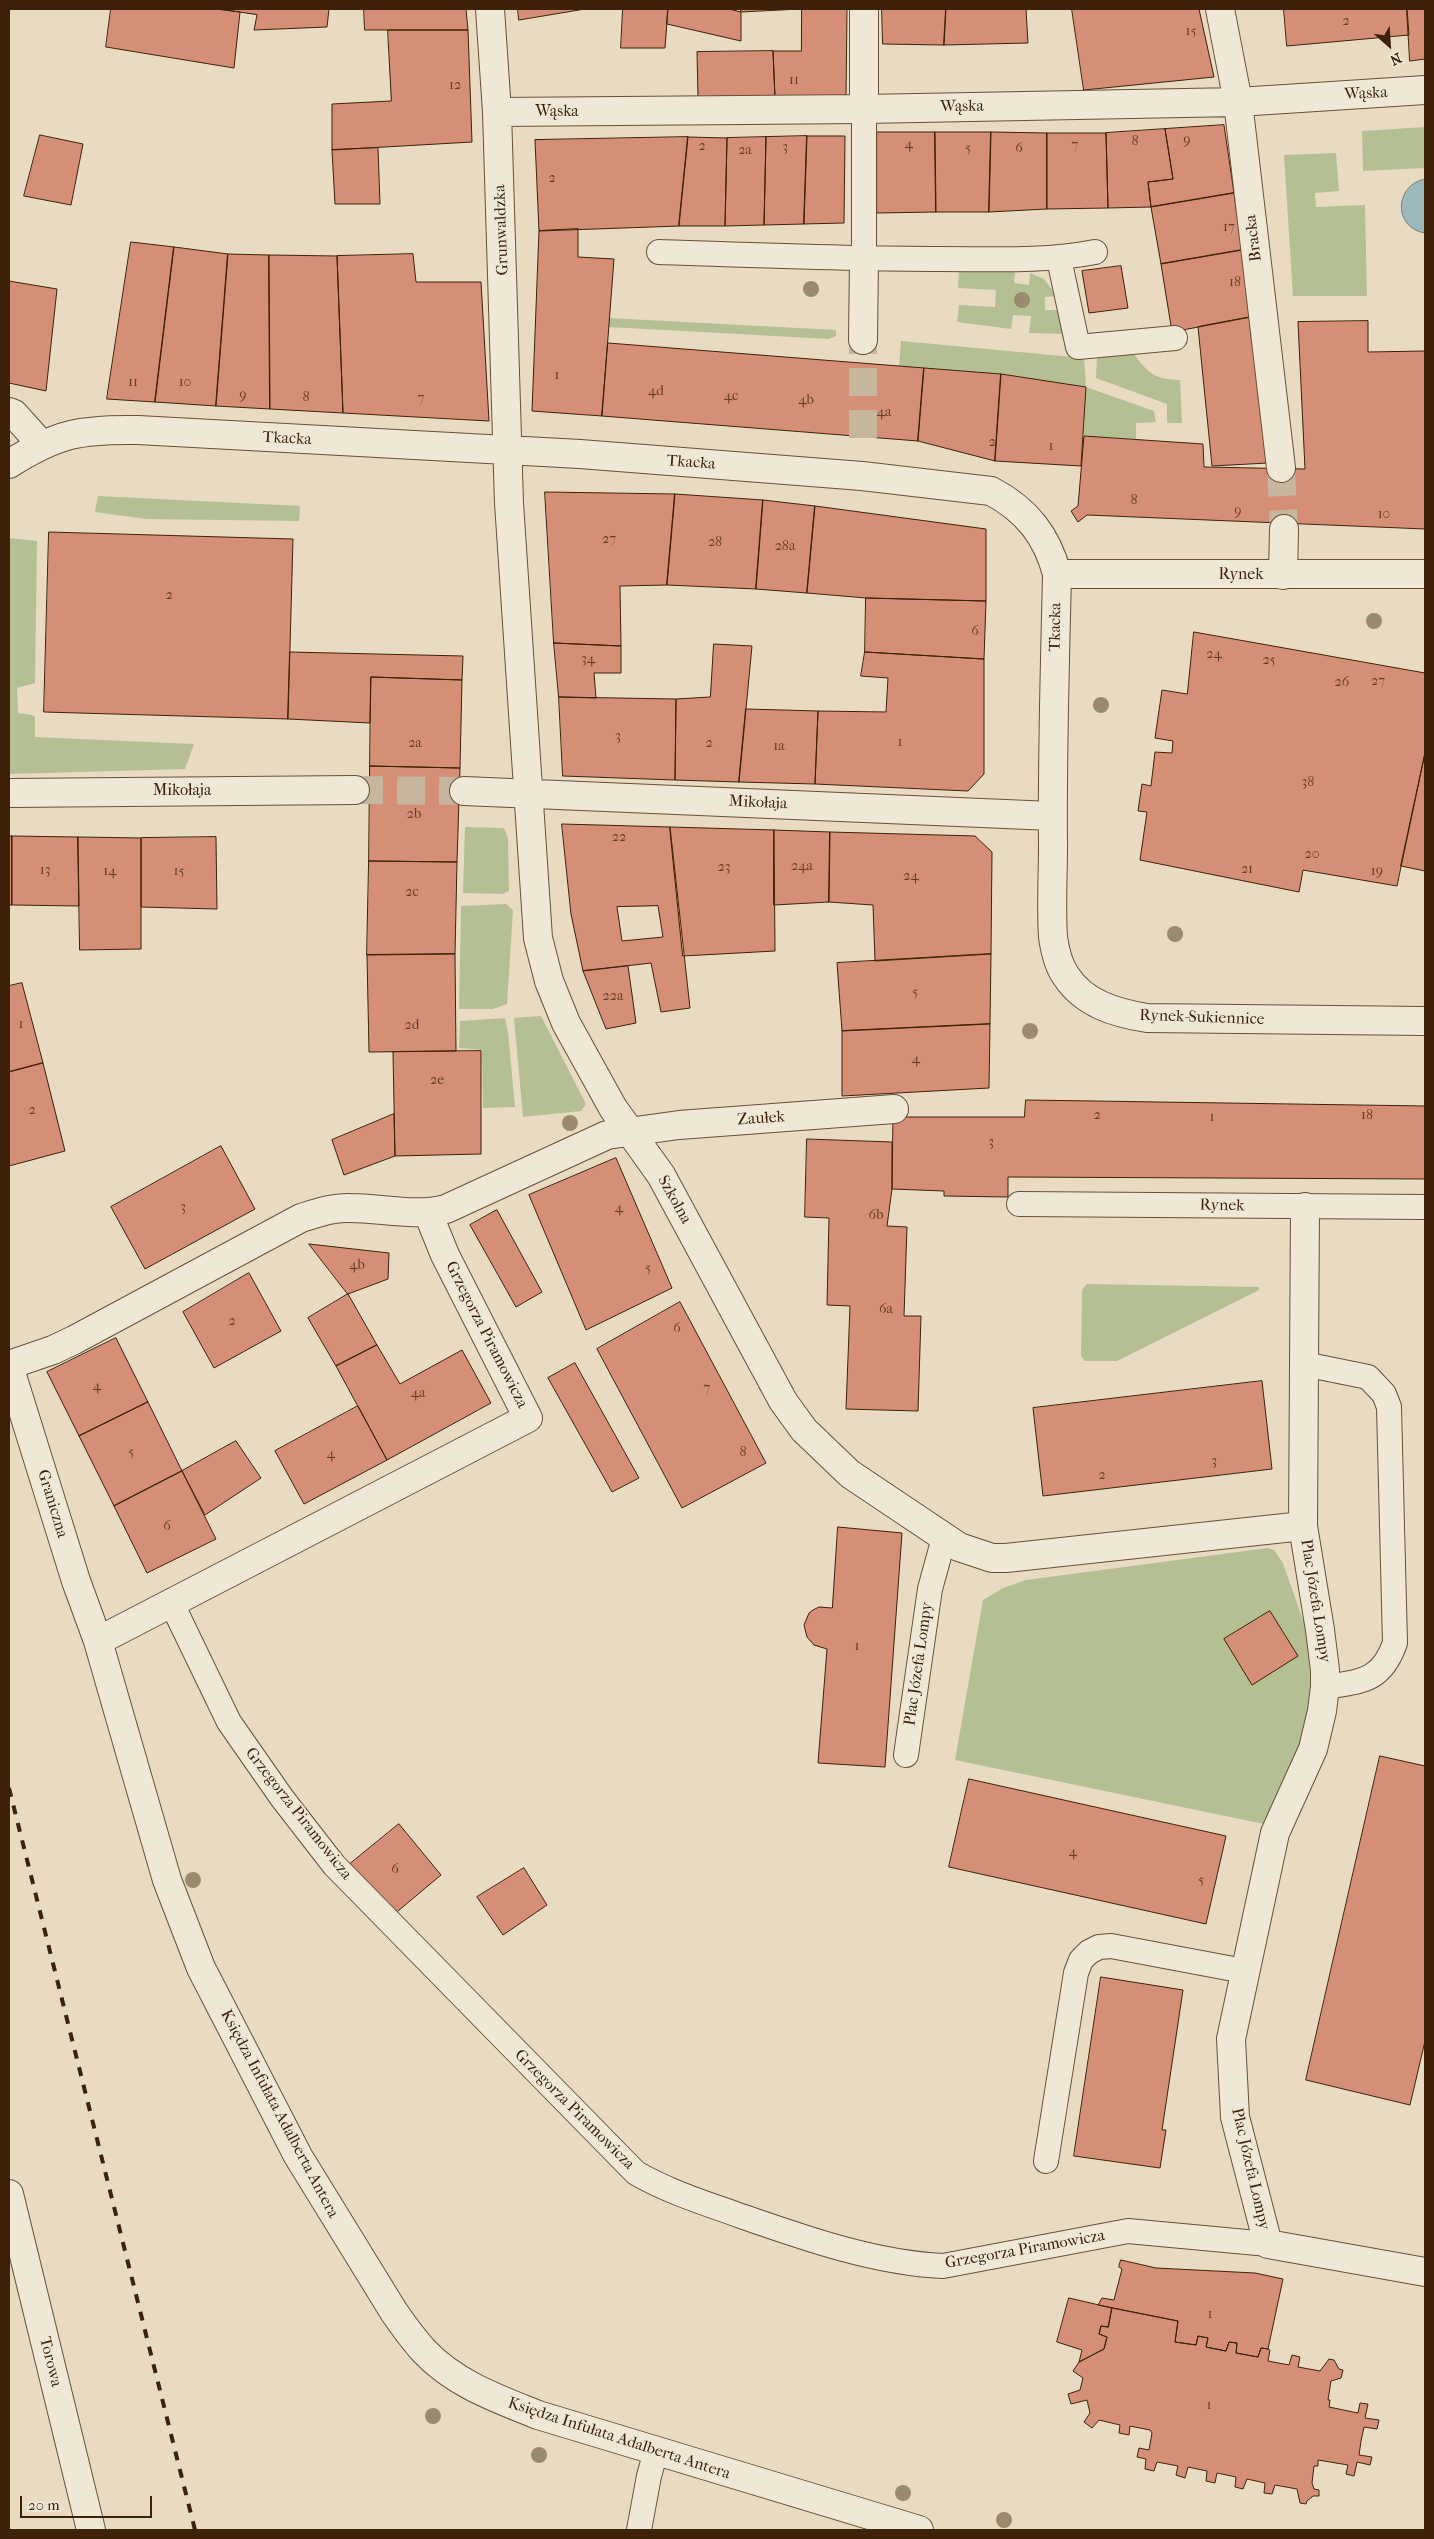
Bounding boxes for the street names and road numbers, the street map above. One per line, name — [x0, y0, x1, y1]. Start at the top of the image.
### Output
street label: Wąska — [1344, 83, 1388, 105]
street label: Wąska — [940, 97, 984, 117]
street label: Wąska — [535, 102, 579, 122]
street label: Grunwaldzka — [491, 184, 513, 276]
street label: Bracka — [1242, 213, 1266, 263]
street label: Tkacka — [262, 428, 312, 450]
street label: Tkacka — [666, 452, 716, 474]
street label: Rynek — [1219, 565, 1263, 585]
street label: Tkacka — [1046, 602, 1066, 652]
street label: Mikołaja — [153, 781, 211, 801]
street label: Mikołaja — [728, 792, 788, 814]
street label: Rynek-Sukiennice — [1139, 1006, 1265, 1030]
street label: Zaułek — [737, 1108, 785, 1130]
street label: Szkolna — [653, 1172, 695, 1228]
street label: Rynek — [1199, 1196, 1245, 1216]
street label: Grzegorza Piramowicza — [441, 1258, 531, 1412]
street label: Graniczna — [33, 1468, 71, 1540]
street label: Plac Józefa Lompy — [1296, 1538, 1334, 1664]
street label: Plac Józefa Lompy — [901, 1601, 937, 1727]
street label: Grzegorza Piramowicza — [241, 1744, 355, 1884]
street label: Księdza Infułata Adalberta Antera — [216, 2007, 342, 2221]
street label: Grzegorza Piramowicza — [510, 2046, 638, 2174]
street label: Plac Józefa Lompy — [1227, 2106, 1273, 2232]
street label: Grzegorza Piramowicza — [944, 2226, 1106, 2274]
street label: Torowa — [35, 2335, 65, 2389]
street label: Księdza Infułata Adalberta Antera — [505, 2394, 733, 2484]

